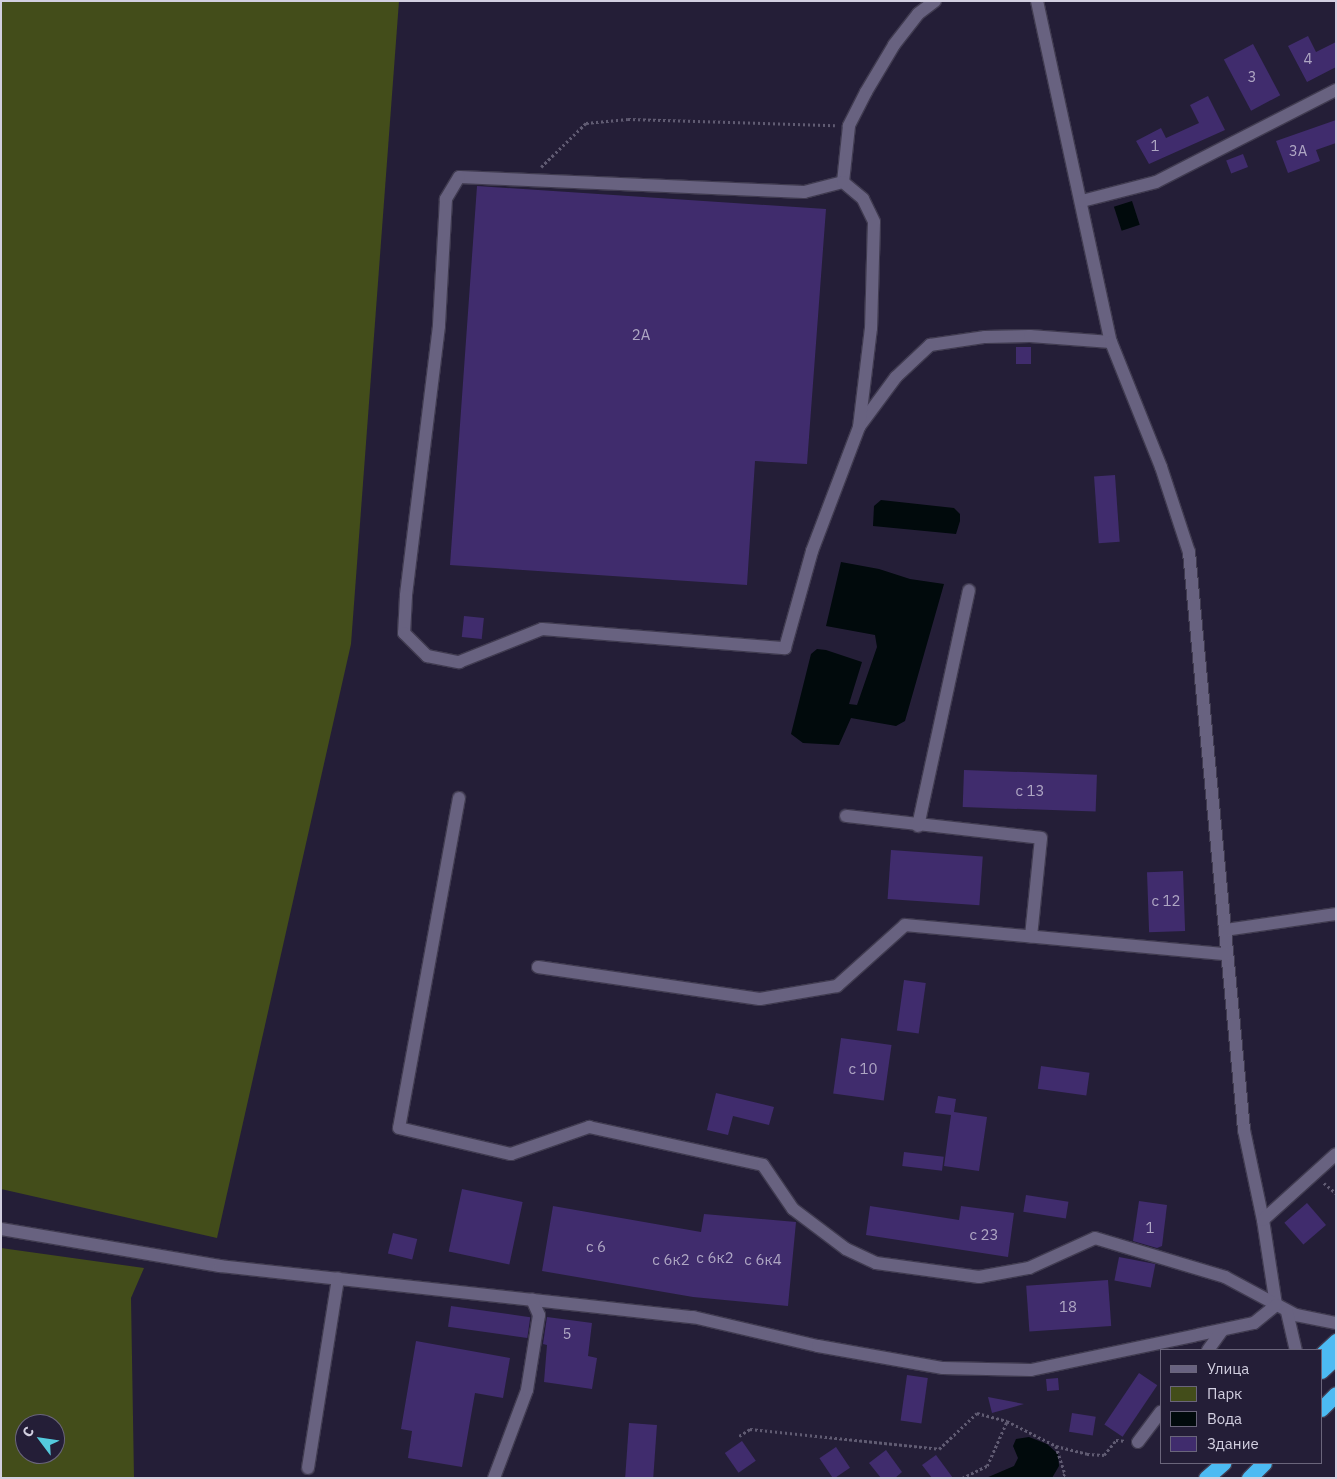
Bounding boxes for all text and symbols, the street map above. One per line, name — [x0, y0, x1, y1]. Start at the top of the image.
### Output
house number: 4 — [1304, 50, 1312, 68]
house number: 3 — [1248, 68, 1256, 86]
house number: 1 — [1151, 137, 1159, 155]
house number: 3А — [1289, 142, 1307, 160]
house number: 2А — [632, 326, 650, 344]
house number: с 13 — [1015, 782, 1045, 800]
house number: с 12 — [1151, 892, 1181, 910]
house number: с 10 — [848, 1060, 878, 1078]
house number: 1 — [1146, 1219, 1154, 1237]
house number: с 23 — [969, 1226, 999, 1244]
house number: с 6 — [586, 1238, 606, 1256]
house number: с 6к2 — [696, 1249, 734, 1267]
house number: с 6к2 — [652, 1251, 690, 1269]
house number: с 6к4 — [744, 1251, 782, 1269]
house number: 18 — [1059, 1298, 1077, 1316]
house number: 5 — [563, 1325, 571, 1343]
legend — [1160, 1349, 1322, 1464]
text: Улица — [1207, 1359, 1249, 1378]
text: Парк — [1207, 1384, 1242, 1403]
text: Вода — [1207, 1409, 1242, 1428]
north arrow — [15, 1414, 65, 1464]
text: С — [18, 1423, 38, 1440]
text: Здание — [1207, 1434, 1259, 1453]

